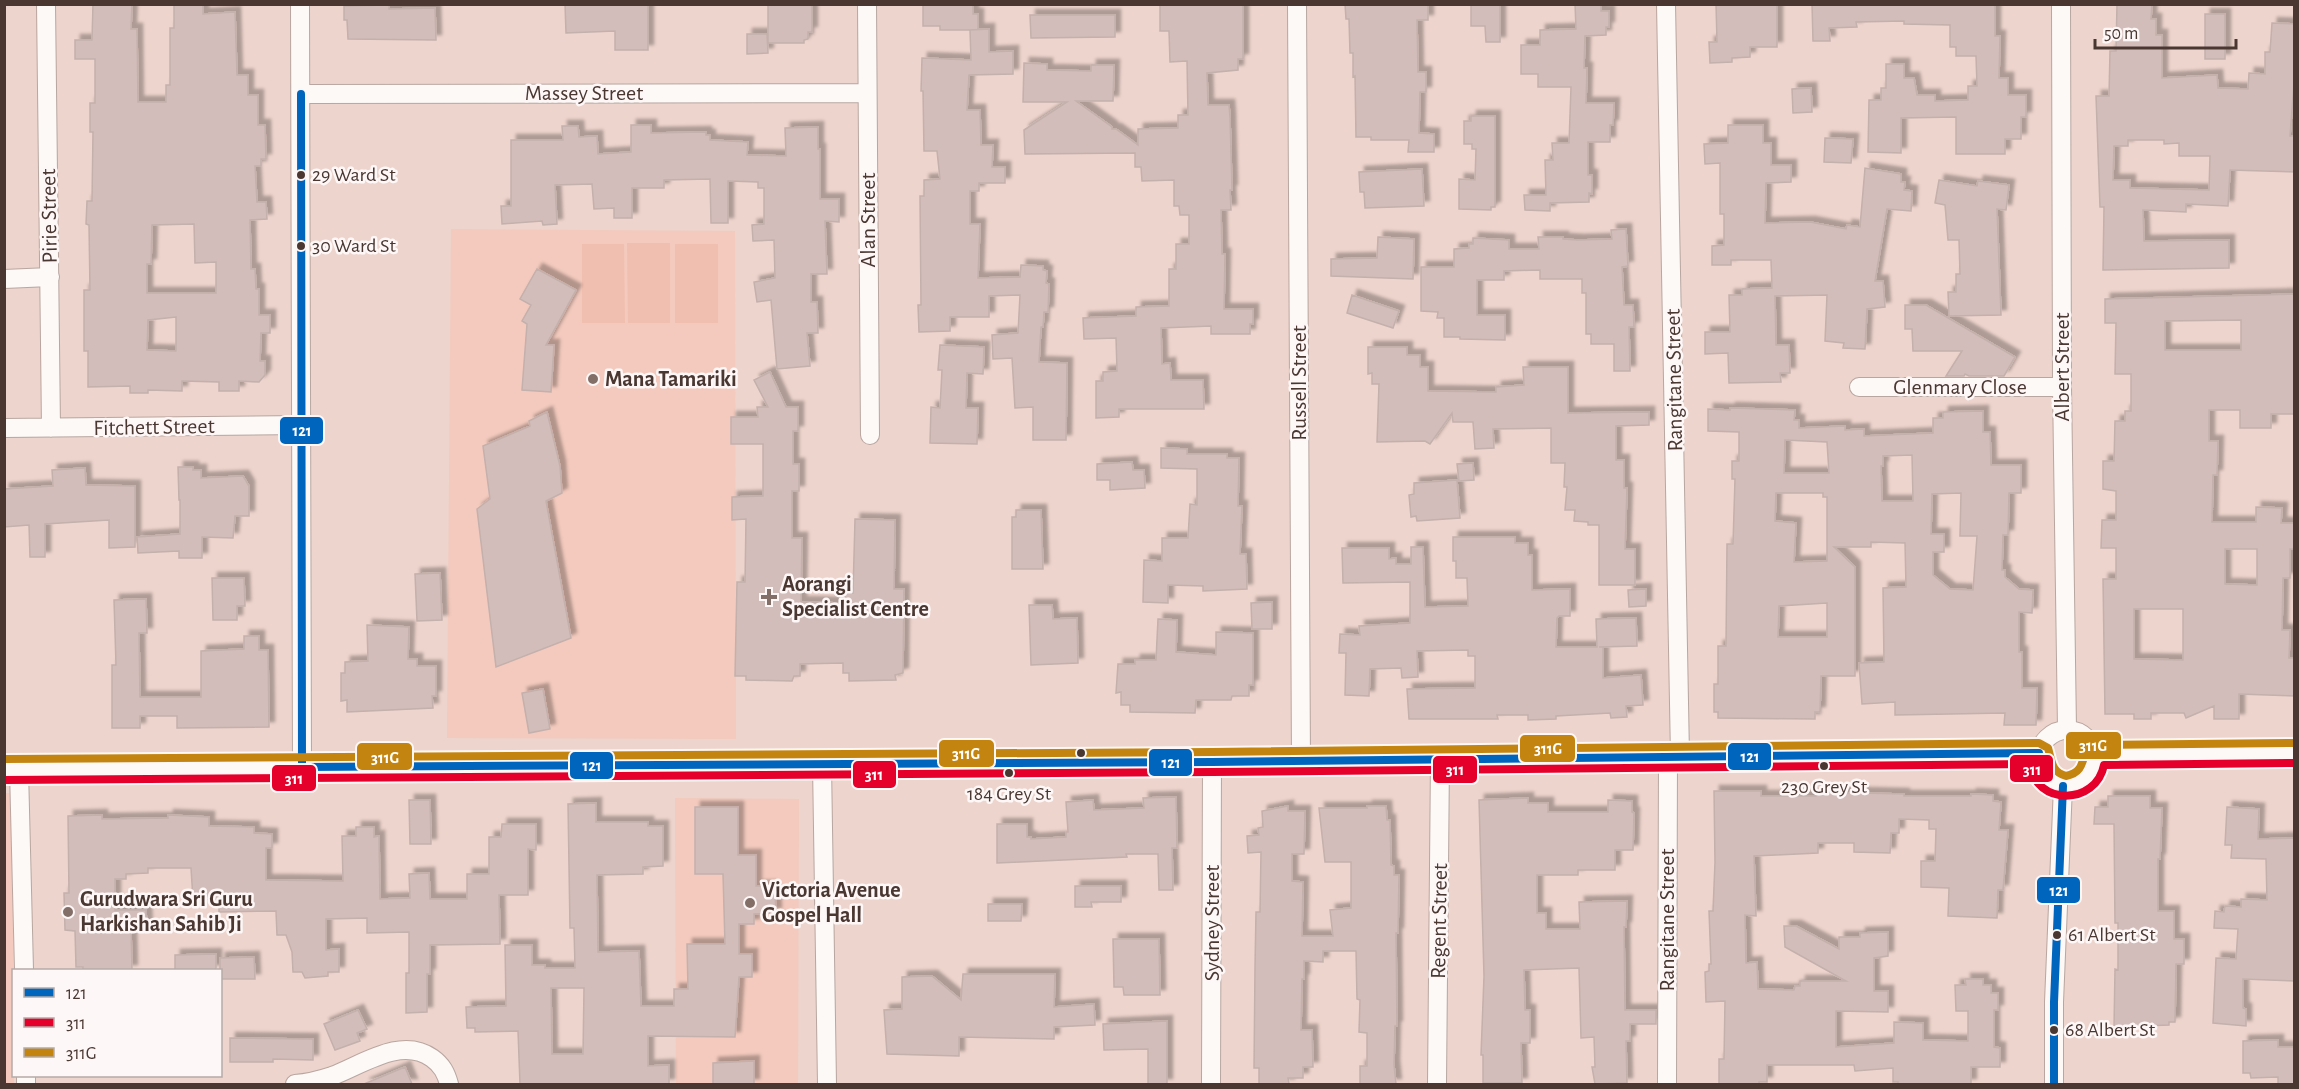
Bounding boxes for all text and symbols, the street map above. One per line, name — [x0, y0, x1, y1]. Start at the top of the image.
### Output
scale bar — [2095, 12, 2236, 50]
text: 50 m — [2104, 25, 2138, 43]
street label: Massey Street — [525, 82, 643, 104]
place label: 29 Ward St — [312, 165, 396, 185]
street label: Pirie Street — [37, 168, 61, 264]
marker: 29 Ward St — [295, 169, 307, 181]
street label: Alan Street — [857, 173, 879, 267]
place label: 30 Ward St — [312, 236, 396, 256]
marker: 30 Ward St — [295, 240, 307, 252]
street label: Rangitane Street — [1662, 308, 1686, 452]
street label: Albert Street — [2051, 312, 2073, 422]
street label: Russell Street — [1288, 325, 1310, 441]
place label: Mana Tamariki — [605, 368, 737, 390]
marker: Mana Tamariki — [586, 372, 600, 386]
street label: Glenmary Close — [1893, 376, 2027, 398]
street label: Fitchett Street — [93, 415, 215, 439]
line badge: 121 — [279, 416, 324, 445]
text: 121 — [292, 423, 312, 439]
place label: Aorangi Specialist Centre — [782, 573, 929, 620]
marker: Aorangi Specialist Centre — [760, 588, 778, 606]
line badge: 311G — [2065, 731, 2122, 760]
line badge: 311G — [1519, 734, 1576, 763]
text: 311G — [2079, 738, 2107, 754]
line badge: 311G — [938, 739, 995, 768]
text: 311G — [1534, 741, 1562, 757]
line badge: 311G — [356, 742, 413, 771]
line badge: 121 — [1727, 742, 1772, 771]
text: 311G — [952, 746, 980, 762]
unlabelled marker — [1075, 747, 1087, 759]
line badge: 121 — [1148, 748, 1193, 777]
text: 121 — [1740, 749, 1760, 765]
text: 311G — [371, 750, 399, 766]
line badge: 121 — [569, 751, 614, 780]
line badge: 311 — [2009, 754, 2054, 783]
text: 121 — [1161, 755, 1181, 771]
line badge: 311 — [1432, 755, 1478, 784]
text: 121 — [582, 758, 602, 774]
line badge: 311 — [852, 760, 897, 789]
marker: 230 Grey St — [1818, 760, 1830, 772]
text: 311 — [1446, 762, 1464, 778]
text: 311 — [2023, 762, 2041, 778]
line badge: 311 — [271, 764, 317, 792]
text: 311 — [865, 767, 883, 783]
marker: 184 Grey St — [1003, 767, 1015, 779]
text: 311 — [285, 771, 303, 787]
place label: 230 Grey St — [1781, 777, 1868, 797]
place label: 184 Grey St — [967, 784, 1052, 804]
street label: Rangitane Street — [1656, 849, 1678, 991]
street label: Regent Street — [1427, 863, 1451, 979]
street label: Sydney Street — [1201, 865, 1223, 981]
line badge: 121 — [2036, 876, 2081, 904]
place label: Victoria Avenue Gospel Hall — [762, 879, 901, 926]
text: 121 — [2049, 883, 2069, 899]
place label: Gurudwara Sri Guru Harkishan Sahib Ji — [80, 888, 253, 935]
marker: Victoria Avenue Gospel Hall — [743, 896, 757, 910]
marker: Gurudwara Sri Guru Harkishan Sahib Ji — [61, 905, 75, 919]
place label: 61 Albert St — [2068, 925, 2156, 945]
marker: 61 Albert St — [2051, 929, 2063, 941]
legend — [12, 969, 222, 1077]
text: 121 — [66, 985, 87, 1003]
text: 311 — [66, 1015, 86, 1033]
place label: 68 Albert St — [2065, 1020, 2156, 1040]
marker: 68 Albert St — [2048, 1024, 2060, 1036]
text: 311G — [66, 1045, 97, 1063]

